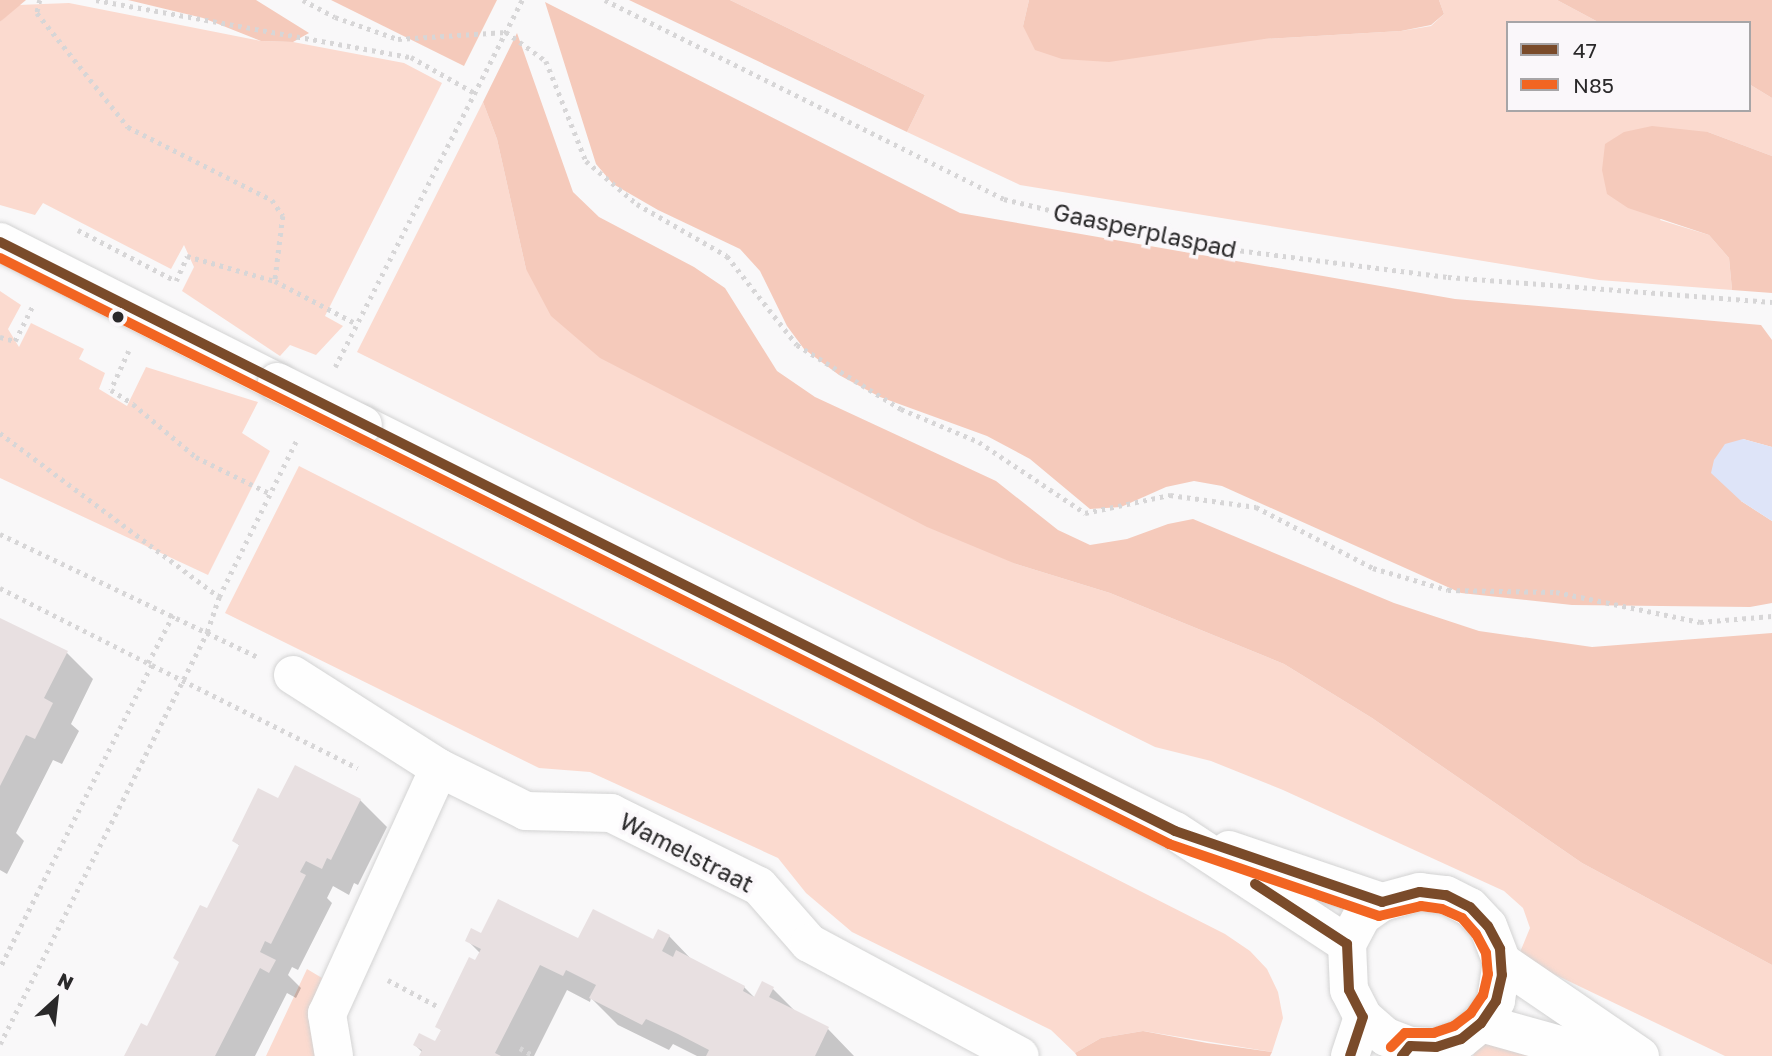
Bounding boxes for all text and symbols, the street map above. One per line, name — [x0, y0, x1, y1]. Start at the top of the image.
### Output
legend — [1506, 21, 1751, 112]
text: 47 — [1573, 37, 1597, 63]
text: N85 — [1573, 72, 1614, 98]
street label: Gaasperplaspad — [1051, 197, 1239, 263]
unlabelled marker — [111, 310, 125, 324]
street label: Wamelstraat — [615, 806, 759, 898]
north arrow — [21, 965, 91, 1035]
text: N — [54, 967, 77, 994]

